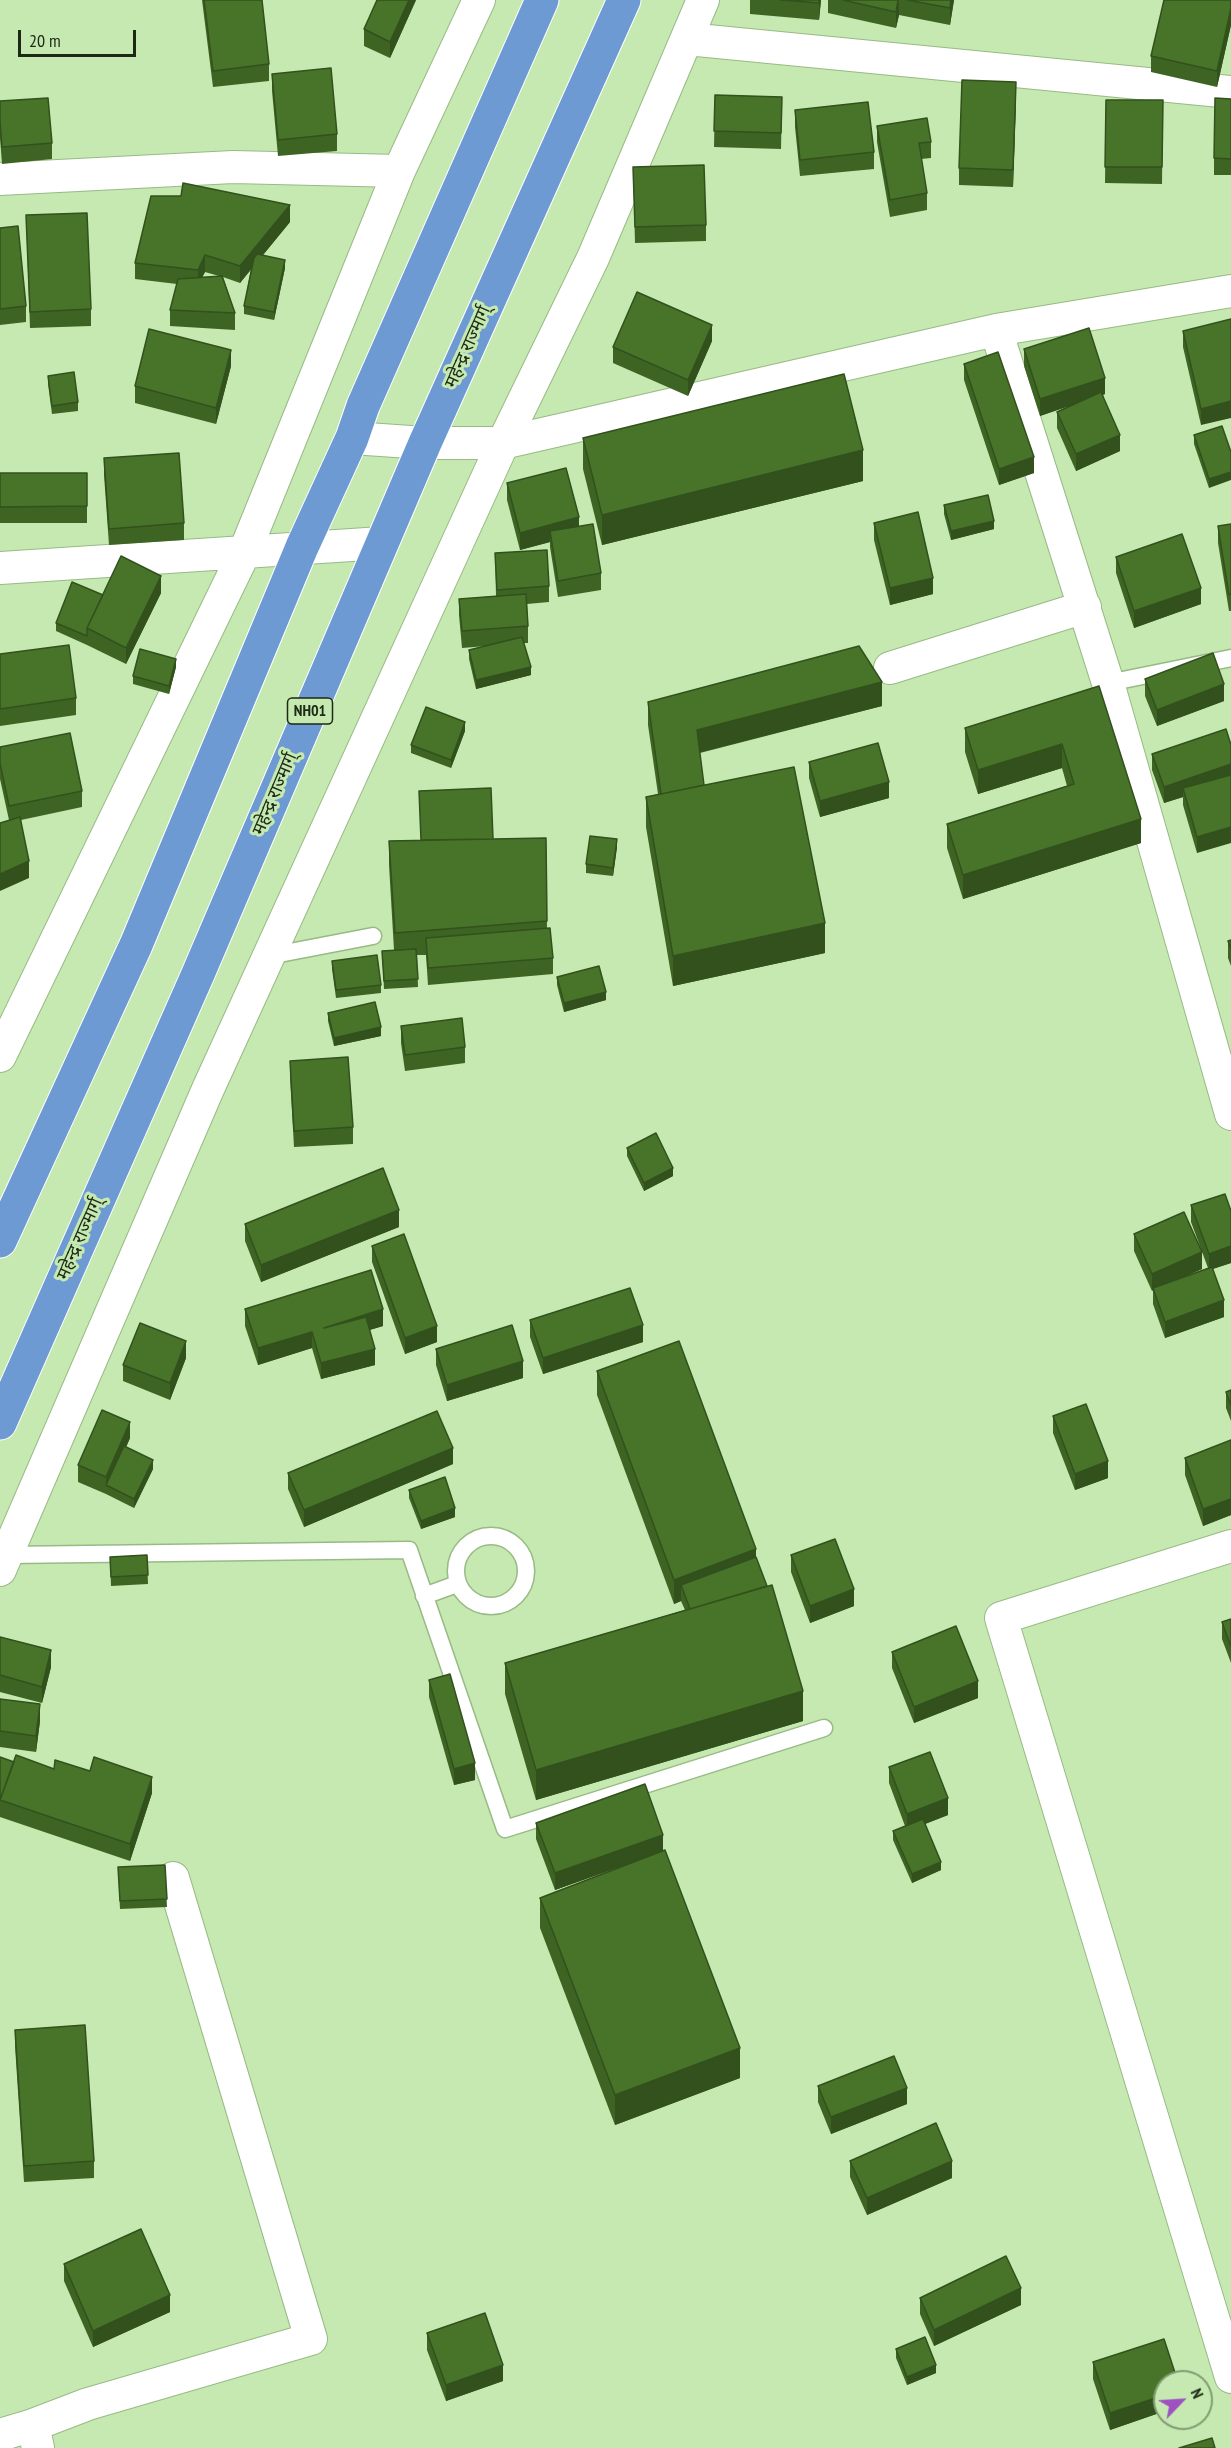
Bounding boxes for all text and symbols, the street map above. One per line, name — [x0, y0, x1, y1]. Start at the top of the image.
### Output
scale bar — [21, 18, 140, 56]
text: 20 m — [29, 29, 61, 52]
street label: महेन्द्र राज्मार्ग् — [440, 303, 496, 391]
road number: NH01 — [288, 698, 332, 724]
street label: महेन्द्र राज्मार्ग् — [248, 750, 302, 838]
street label: महेन्द्र राज्मार्ग् — [52, 1195, 108, 1283]
north arrow — [1153, 2370, 1213, 2430]
text: N — [1187, 2385, 1208, 2401]

